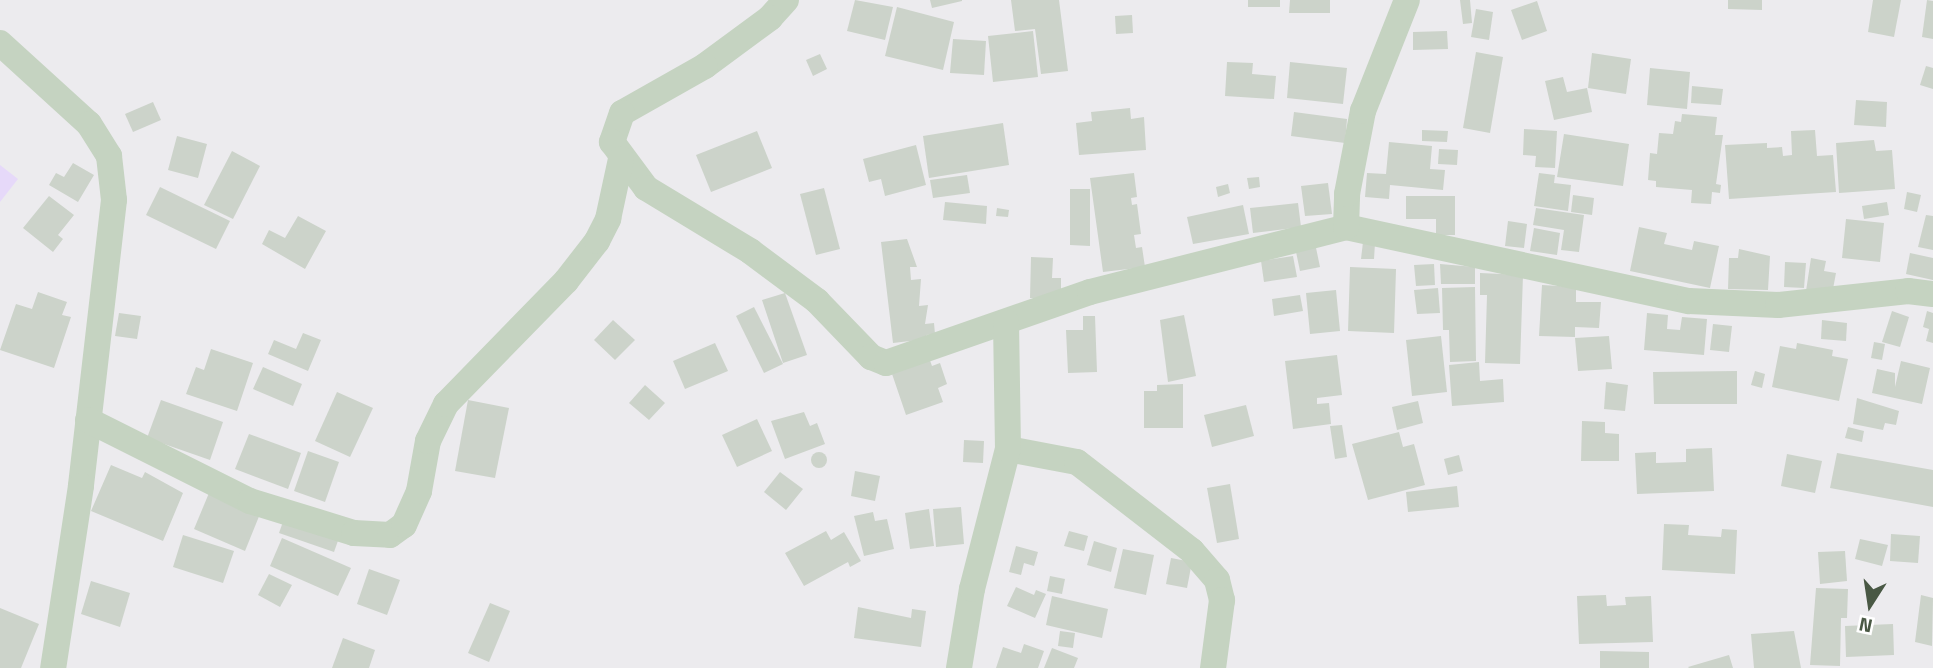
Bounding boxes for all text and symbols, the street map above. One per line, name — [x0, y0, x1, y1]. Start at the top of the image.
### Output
north arrow — [1835, 570, 1905, 640]
text: N — [1856, 610, 1875, 642]

